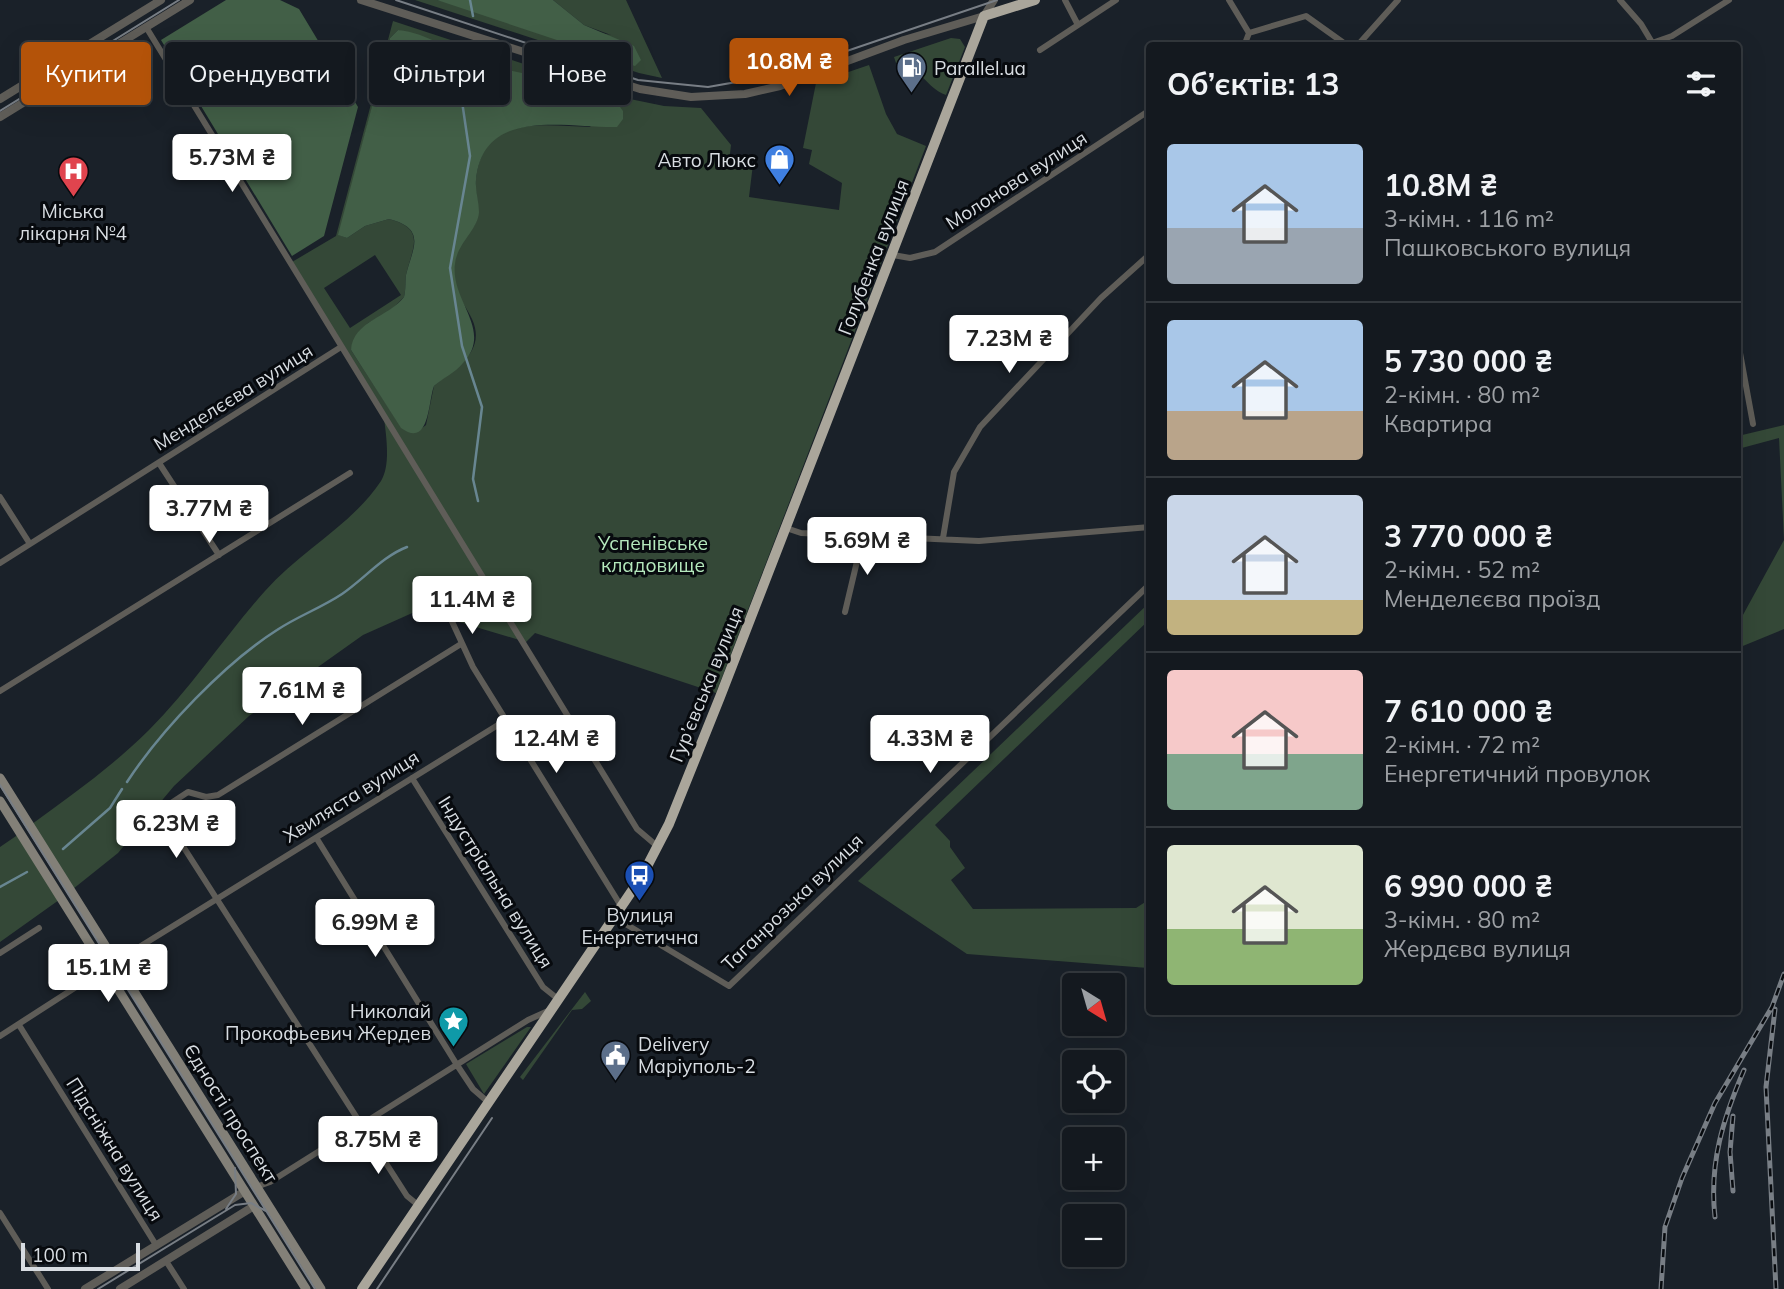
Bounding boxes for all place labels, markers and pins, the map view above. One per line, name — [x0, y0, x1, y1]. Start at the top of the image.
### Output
pin: 10.8M ₴ — [724, 38, 854, 98]
fuel station icon: Parallel.ua — [894, 51, 928, 95]
place label: Parallel.ua — [934, 56, 1026, 80]
pin: 5.73M ₴ — [167, 134, 297, 194]
shop icon: Авто Люкс — [762, 143, 796, 187]
place label: Авто Люкс — [657, 148, 756, 172]
hospital icon: Міська лікарня №4 — [56, 155, 90, 199]
place label: Міська лікарня №4 — [19, 199, 127, 245]
pin: 7.23M ₴ — [944, 316, 1074, 375]
pin: 3.77M ₴ — [144, 486, 274, 545]
pin: 5.69M ₴ — [802, 518, 932, 577]
pin: 11.4M ₴ — [407, 576, 537, 636]
pin: 7.61M ₴ — [237, 668, 367, 727]
pin: 12.4M ₴ — [491, 716, 621, 775]
pin: 4.33M ₴ — [865, 716, 995, 775]
pin: 6.23M ₴ — [111, 800, 241, 860]
bus stop icon: Вулиця Енергетична — [623, 859, 657, 903]
pin: 6.99M ₴ — [310, 900, 440, 959]
place label: Вулиця Енергетична — [581, 903, 699, 949]
pin: 15.1M ₴ — [43, 944, 173, 1004]
place label: Николай Прокофьевич Жердев — [225, 999, 431, 1045]
place icon: Николай Прокофьевич Жердев — [437, 1005, 471, 1049]
place label: Delivery Марiуполь-2 — [638, 1032, 756, 1078]
public building icon: Delivery Марiуполь-2 — [598, 1038, 632, 1082]
pin: 8.75M ₴ — [313, 1116, 443, 1176]

